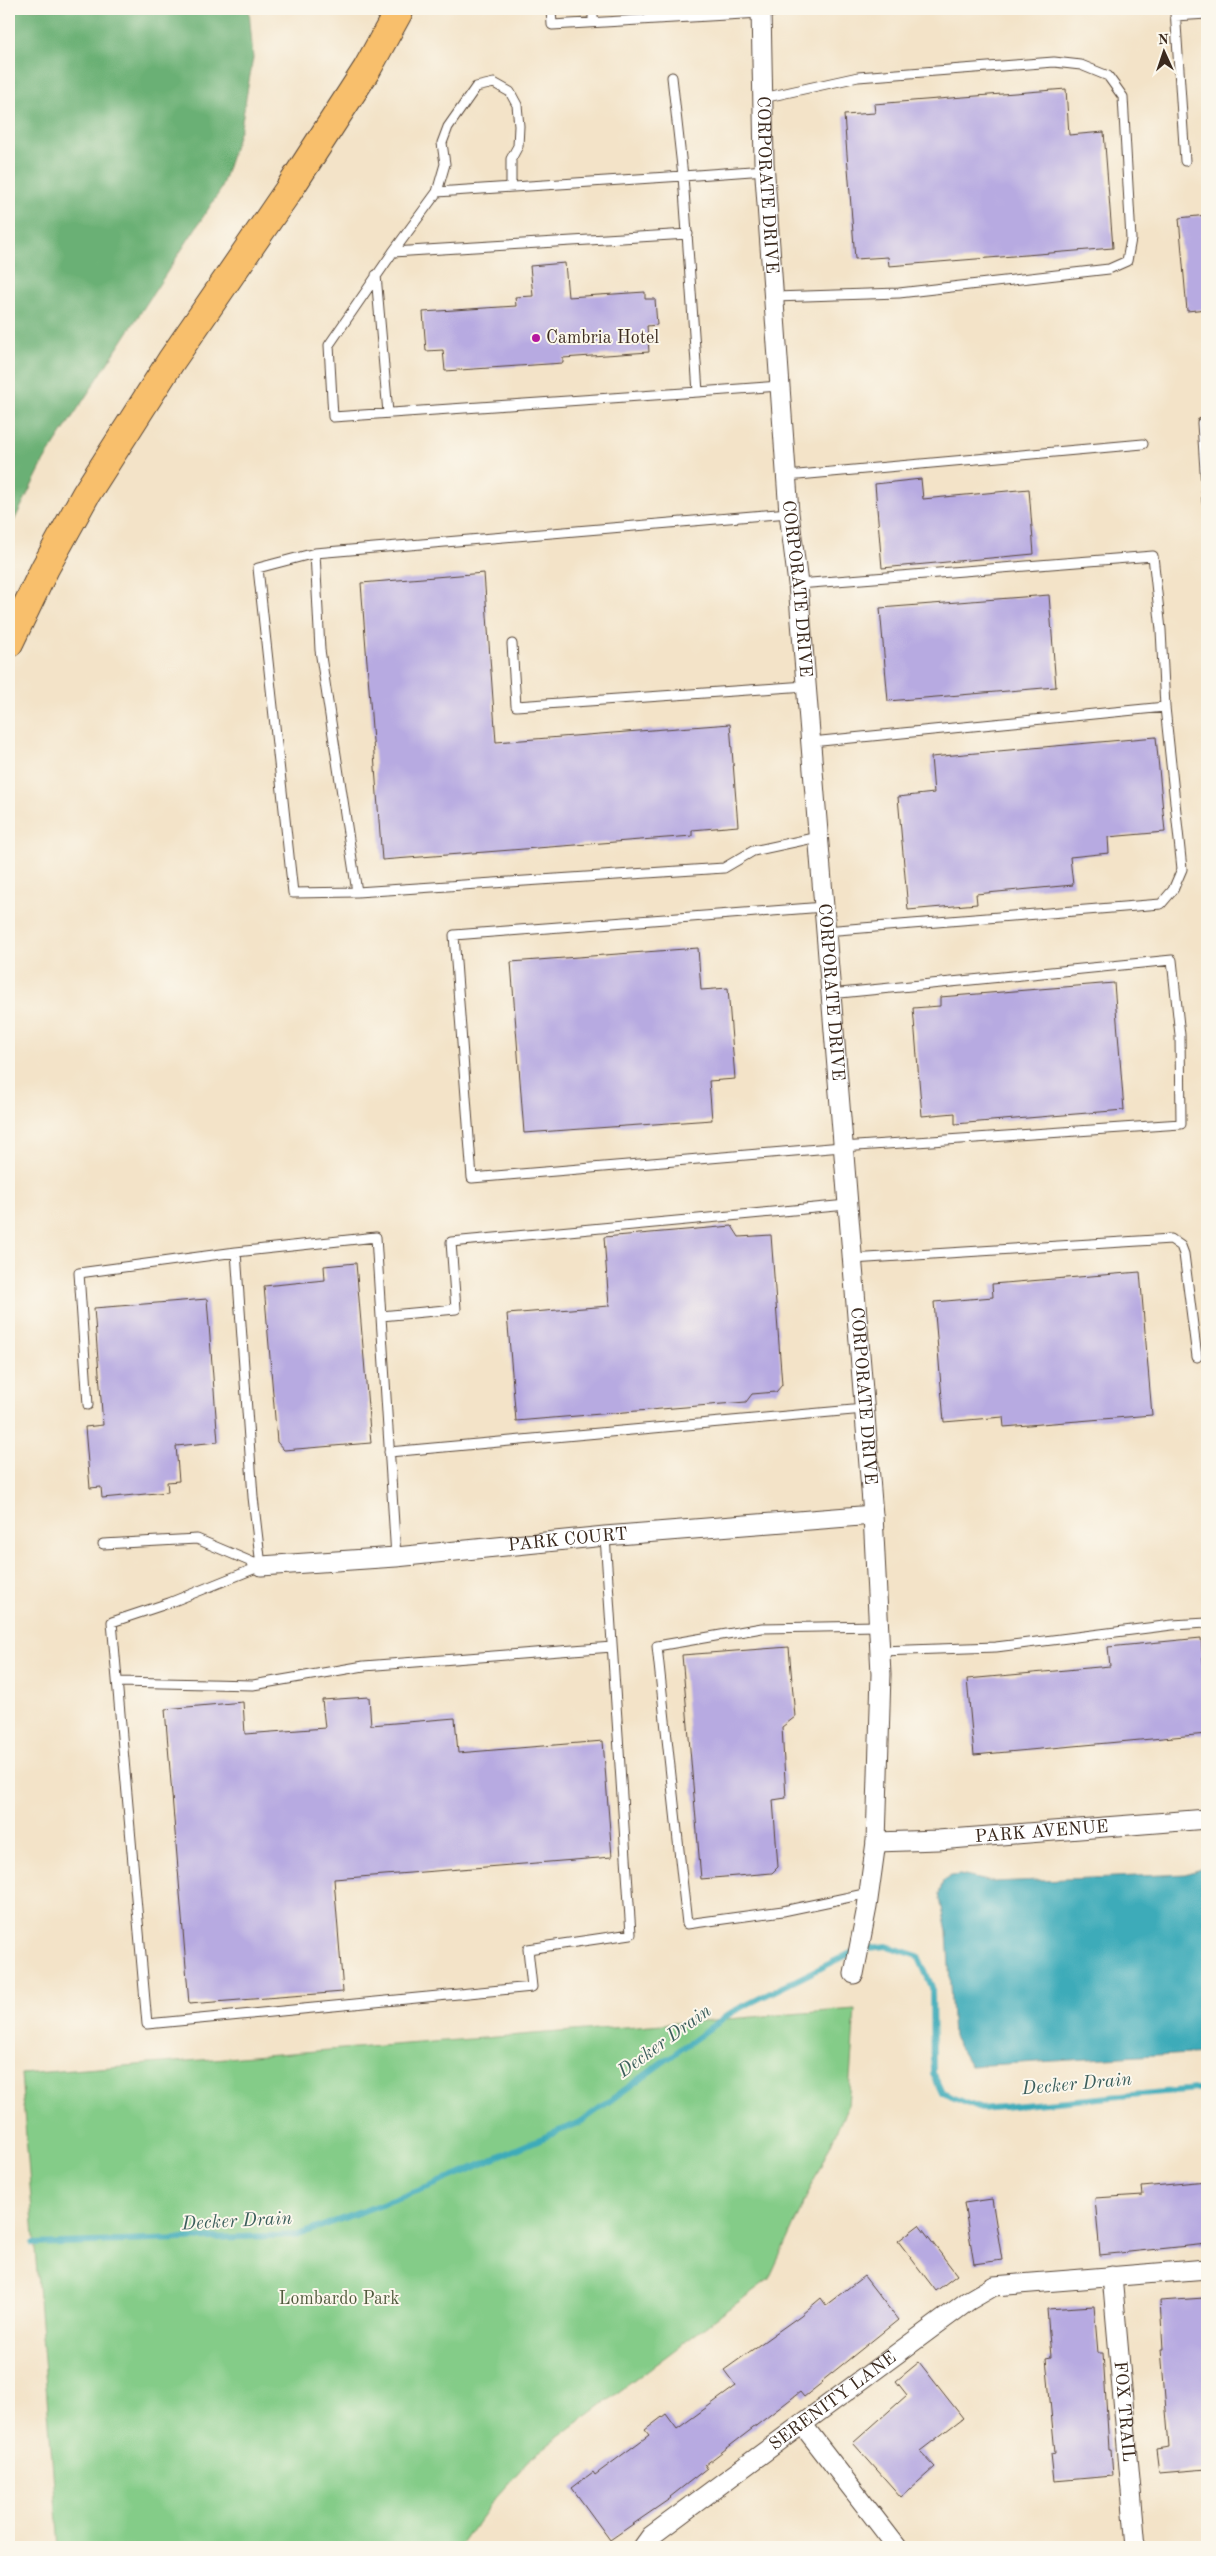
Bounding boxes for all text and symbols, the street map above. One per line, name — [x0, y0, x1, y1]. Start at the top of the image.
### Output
north arrow — [1138, 28, 1188, 78]
text: N — [1158, 33, 1169, 47]
street label: CORPORATE DRIVE — [754, 96, 781, 274]
place label: Cambria Hotel — [546, 329, 659, 347]
marker: Cambria Hotel — [530, 332, 542, 344]
street label: CORPORATE DRIVE — [779, 499, 814, 678]
street label: CORPORATE DRIVE — [815, 903, 847, 1082]
street label: CORPORATE DRIVE — [847, 1306, 880, 1485]
street label: PARK COURT — [507, 1525, 628, 1555]
street label: PARK AVENUE — [974, 1818, 1109, 1846]
water label: Decker Drain — [614, 2002, 715, 2083]
water label: Decker Drain — [1020, 2071, 1133, 2099]
water label: Decker Drain — [180, 2210, 293, 2234]
park label: Lombardo Park — [278, 2290, 400, 2308]
street label: SERENITY LANE — [766, 2348, 900, 2454]
street label: FOX TRAIL — [1111, 2360, 1137, 2463]

